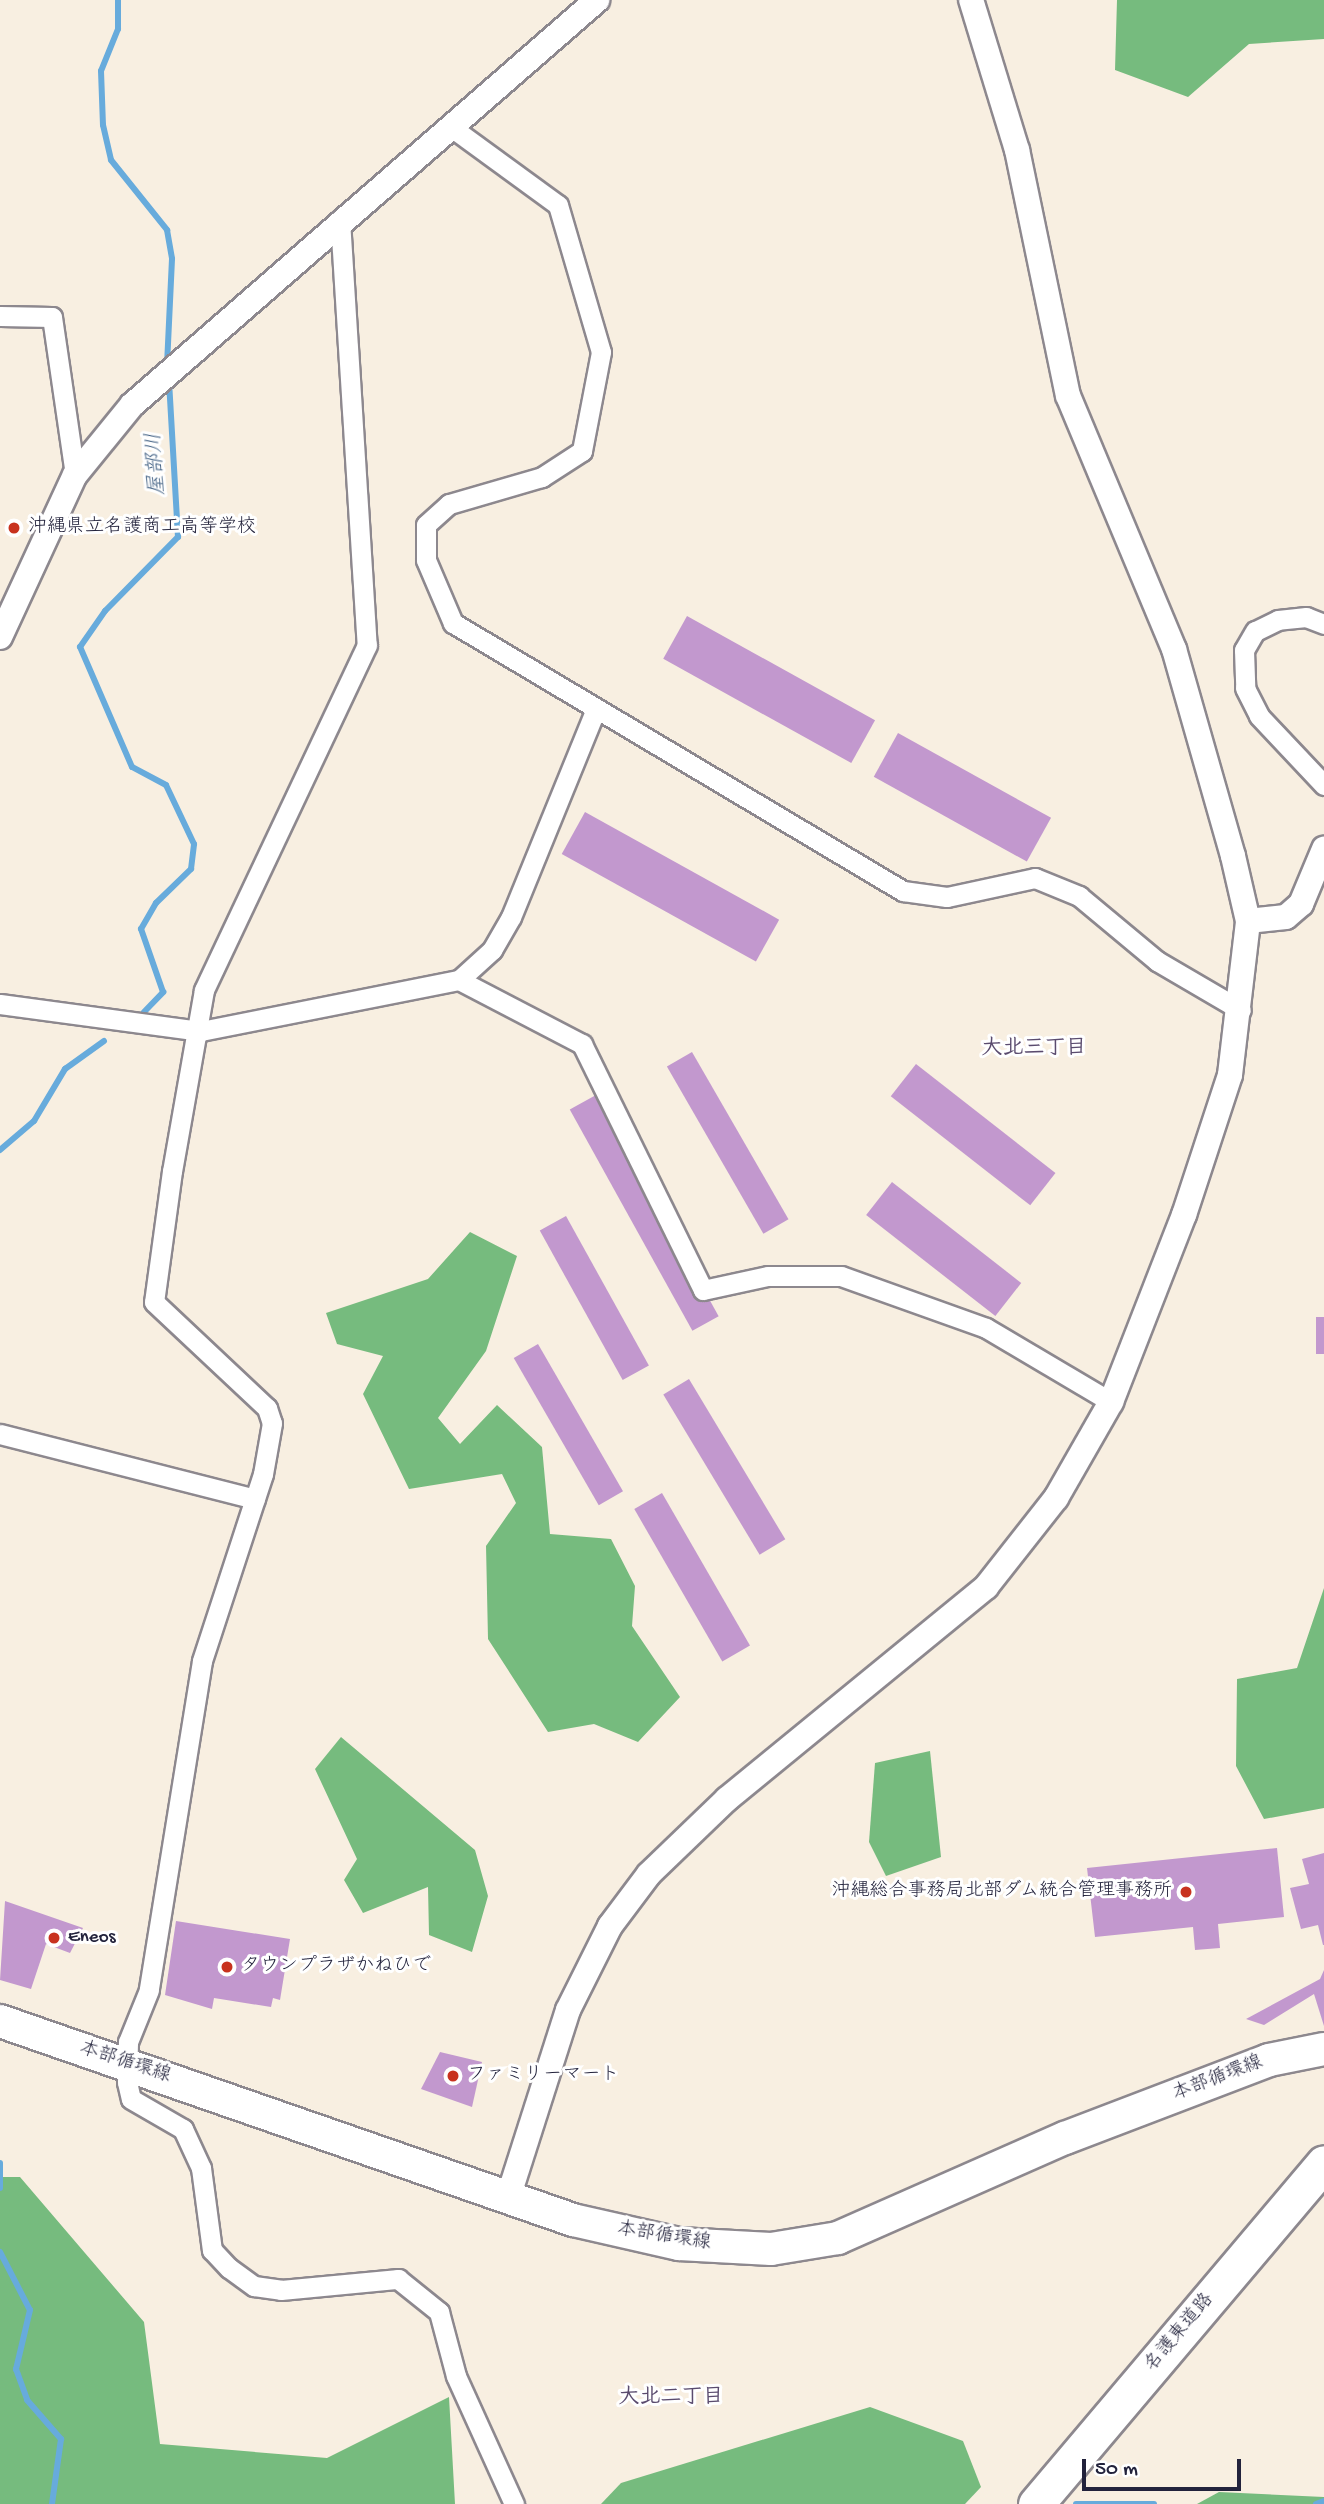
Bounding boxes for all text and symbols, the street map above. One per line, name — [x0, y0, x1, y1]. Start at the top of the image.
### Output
water label: 屋部川 — [143, 432, 173, 496]
place label: 沖縄県立名護商工高等学校 — [28, 517, 256, 539]
marker: 沖縄県立名護商工高等学校 — [6, 520, 22, 536]
district label: 大北三丁目 — [982, 1037, 1086, 1063]
place label: 沖縄総合事務局北部ダム統合管理事務所 — [830, 1881, 1172, 1903]
marker: 沖縄総合事務局北部ダム統合管理事務所 — [1178, 1884, 1194, 1900]
place label: Eneos — [68, 1927, 116, 1949]
marker: Eneos — [46, 1930, 62, 1946]
place label: タウンプラザかねひで — [241, 1956, 431, 1978]
marker: タウンプラザかねひで — [219, 1959, 235, 1975]
street label: 本部循環線 — [76, 2037, 174, 2089]
street label: 本部循環線 — [1170, 2051, 1266, 2107]
place label: ファミリーマート — [467, 2065, 619, 2087]
marker: ファミリーマート — [445, 2068, 461, 2084]
street label: 本部循環線 — [615, 2218, 713, 2256]
street label: 名護東道路 — [1141, 2289, 1219, 2377]
district label: 大北二丁目 — [619, 2386, 723, 2412]
scale bar — [1086, 2444, 1245, 2488]
text: 50 m — [1095, 2458, 1138, 2483]

